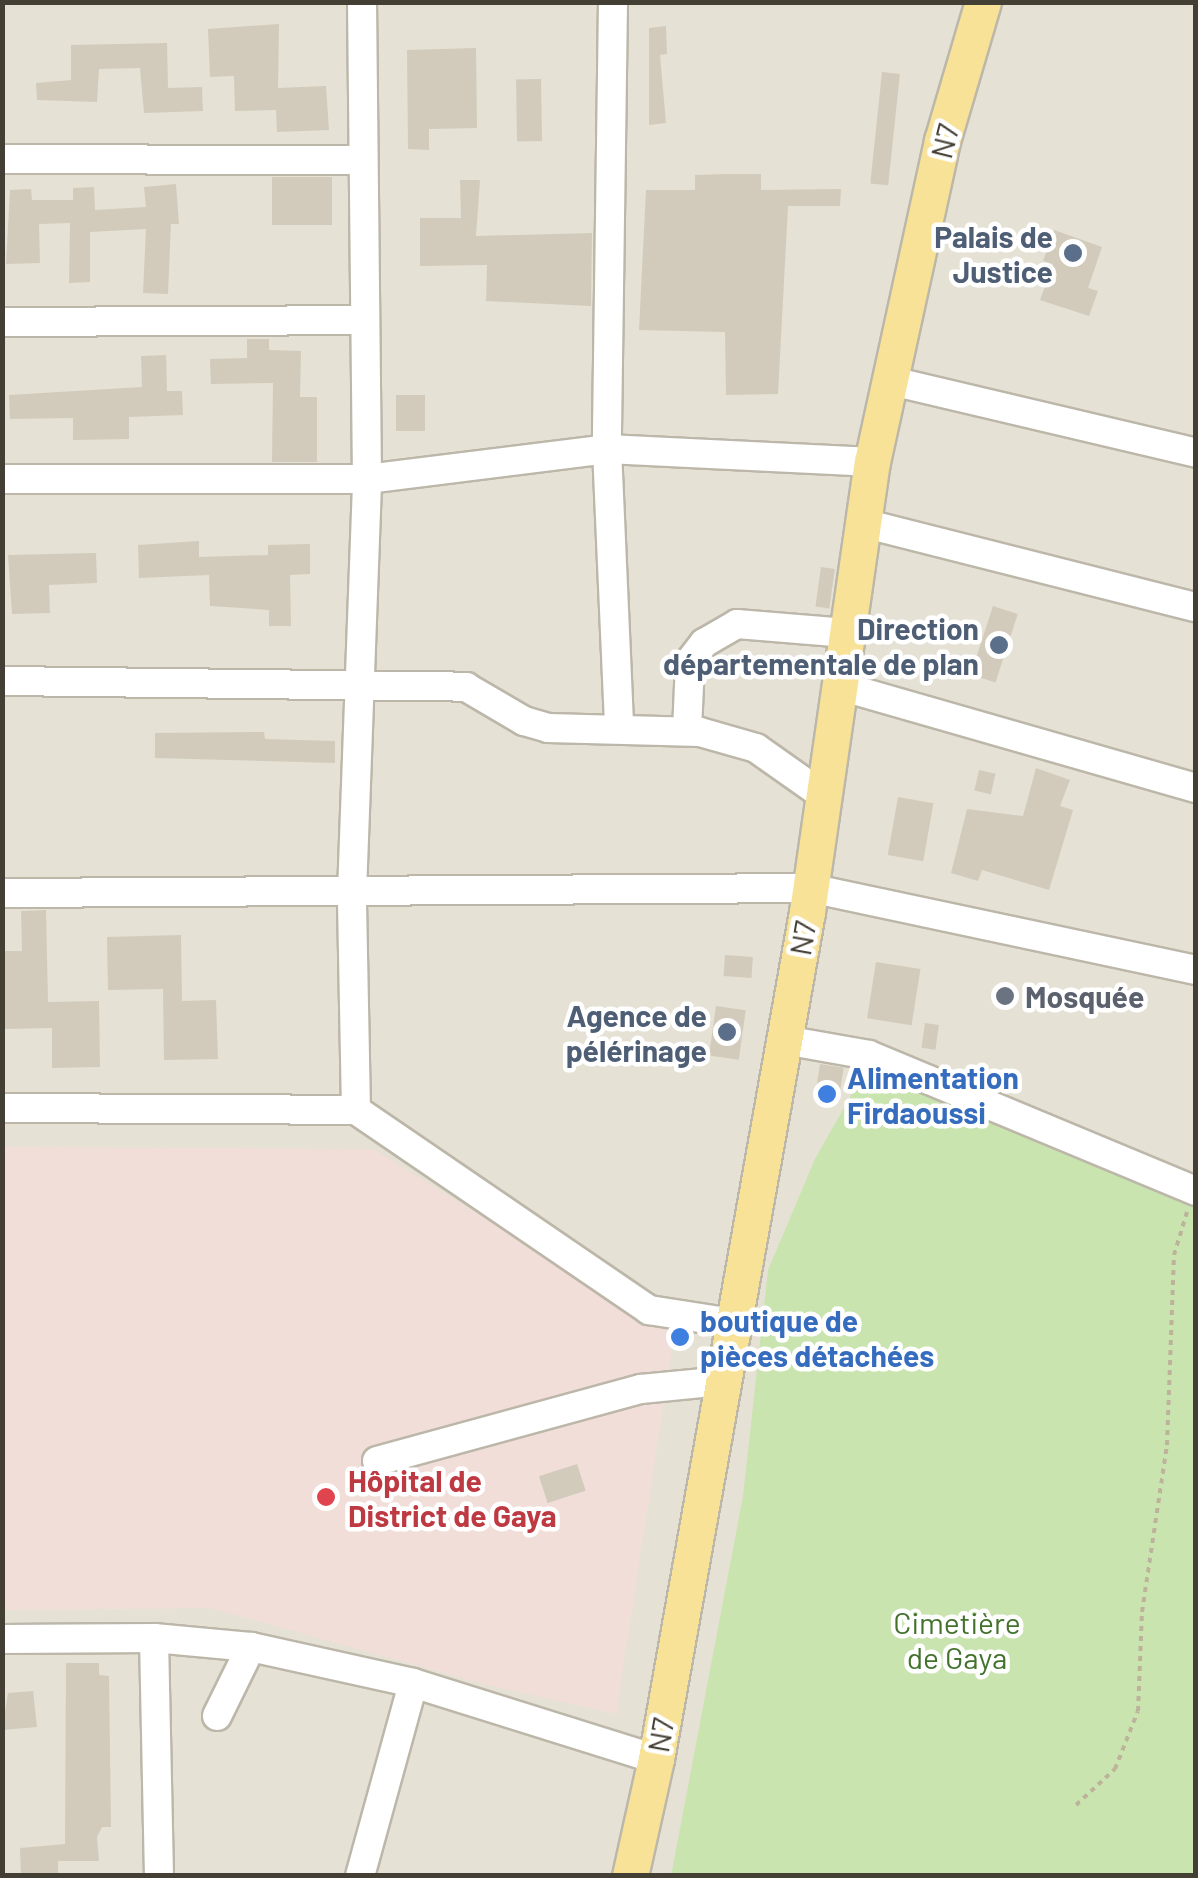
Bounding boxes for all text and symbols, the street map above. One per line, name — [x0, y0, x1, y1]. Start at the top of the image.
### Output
street label: N7 — [922, 120, 966, 162]
place label: Palais de Justice — [934, 218, 1053, 288]
marker: Palais de Justice — [1062, 242, 1084, 264]
place label: Direction départementale de plan — [663, 610, 979, 680]
marker: Direction départementale de plan — [988, 634, 1010, 656]
street label: N7 — [781, 918, 823, 958]
place label: Mosquée — [1025, 978, 1144, 1014]
marker: Mosquée — [994, 985, 1016, 1007]
place label: Agence de pélérinage — [566, 997, 707, 1068]
marker: Agence de pélérinage — [716, 1021, 738, 1043]
place label: Alimentation Firdaoussi — [847, 1059, 1019, 1130]
marker: Alimentation Firdaoussi — [816, 1083, 838, 1105]
place label: boutique de pièces détachées — [700, 1302, 934, 1372]
marker: boutique de pièces détachées — [669, 1326, 691, 1348]
place label: Hôpital de District de Gaya — [348, 1462, 556, 1532]
marker: Hôpital de District de Gaya — [313, 1484, 339, 1510]
park label: Cimetière de Gaya — [893, 1604, 1021, 1674]
street label: N7 — [639, 1715, 681, 1755]

